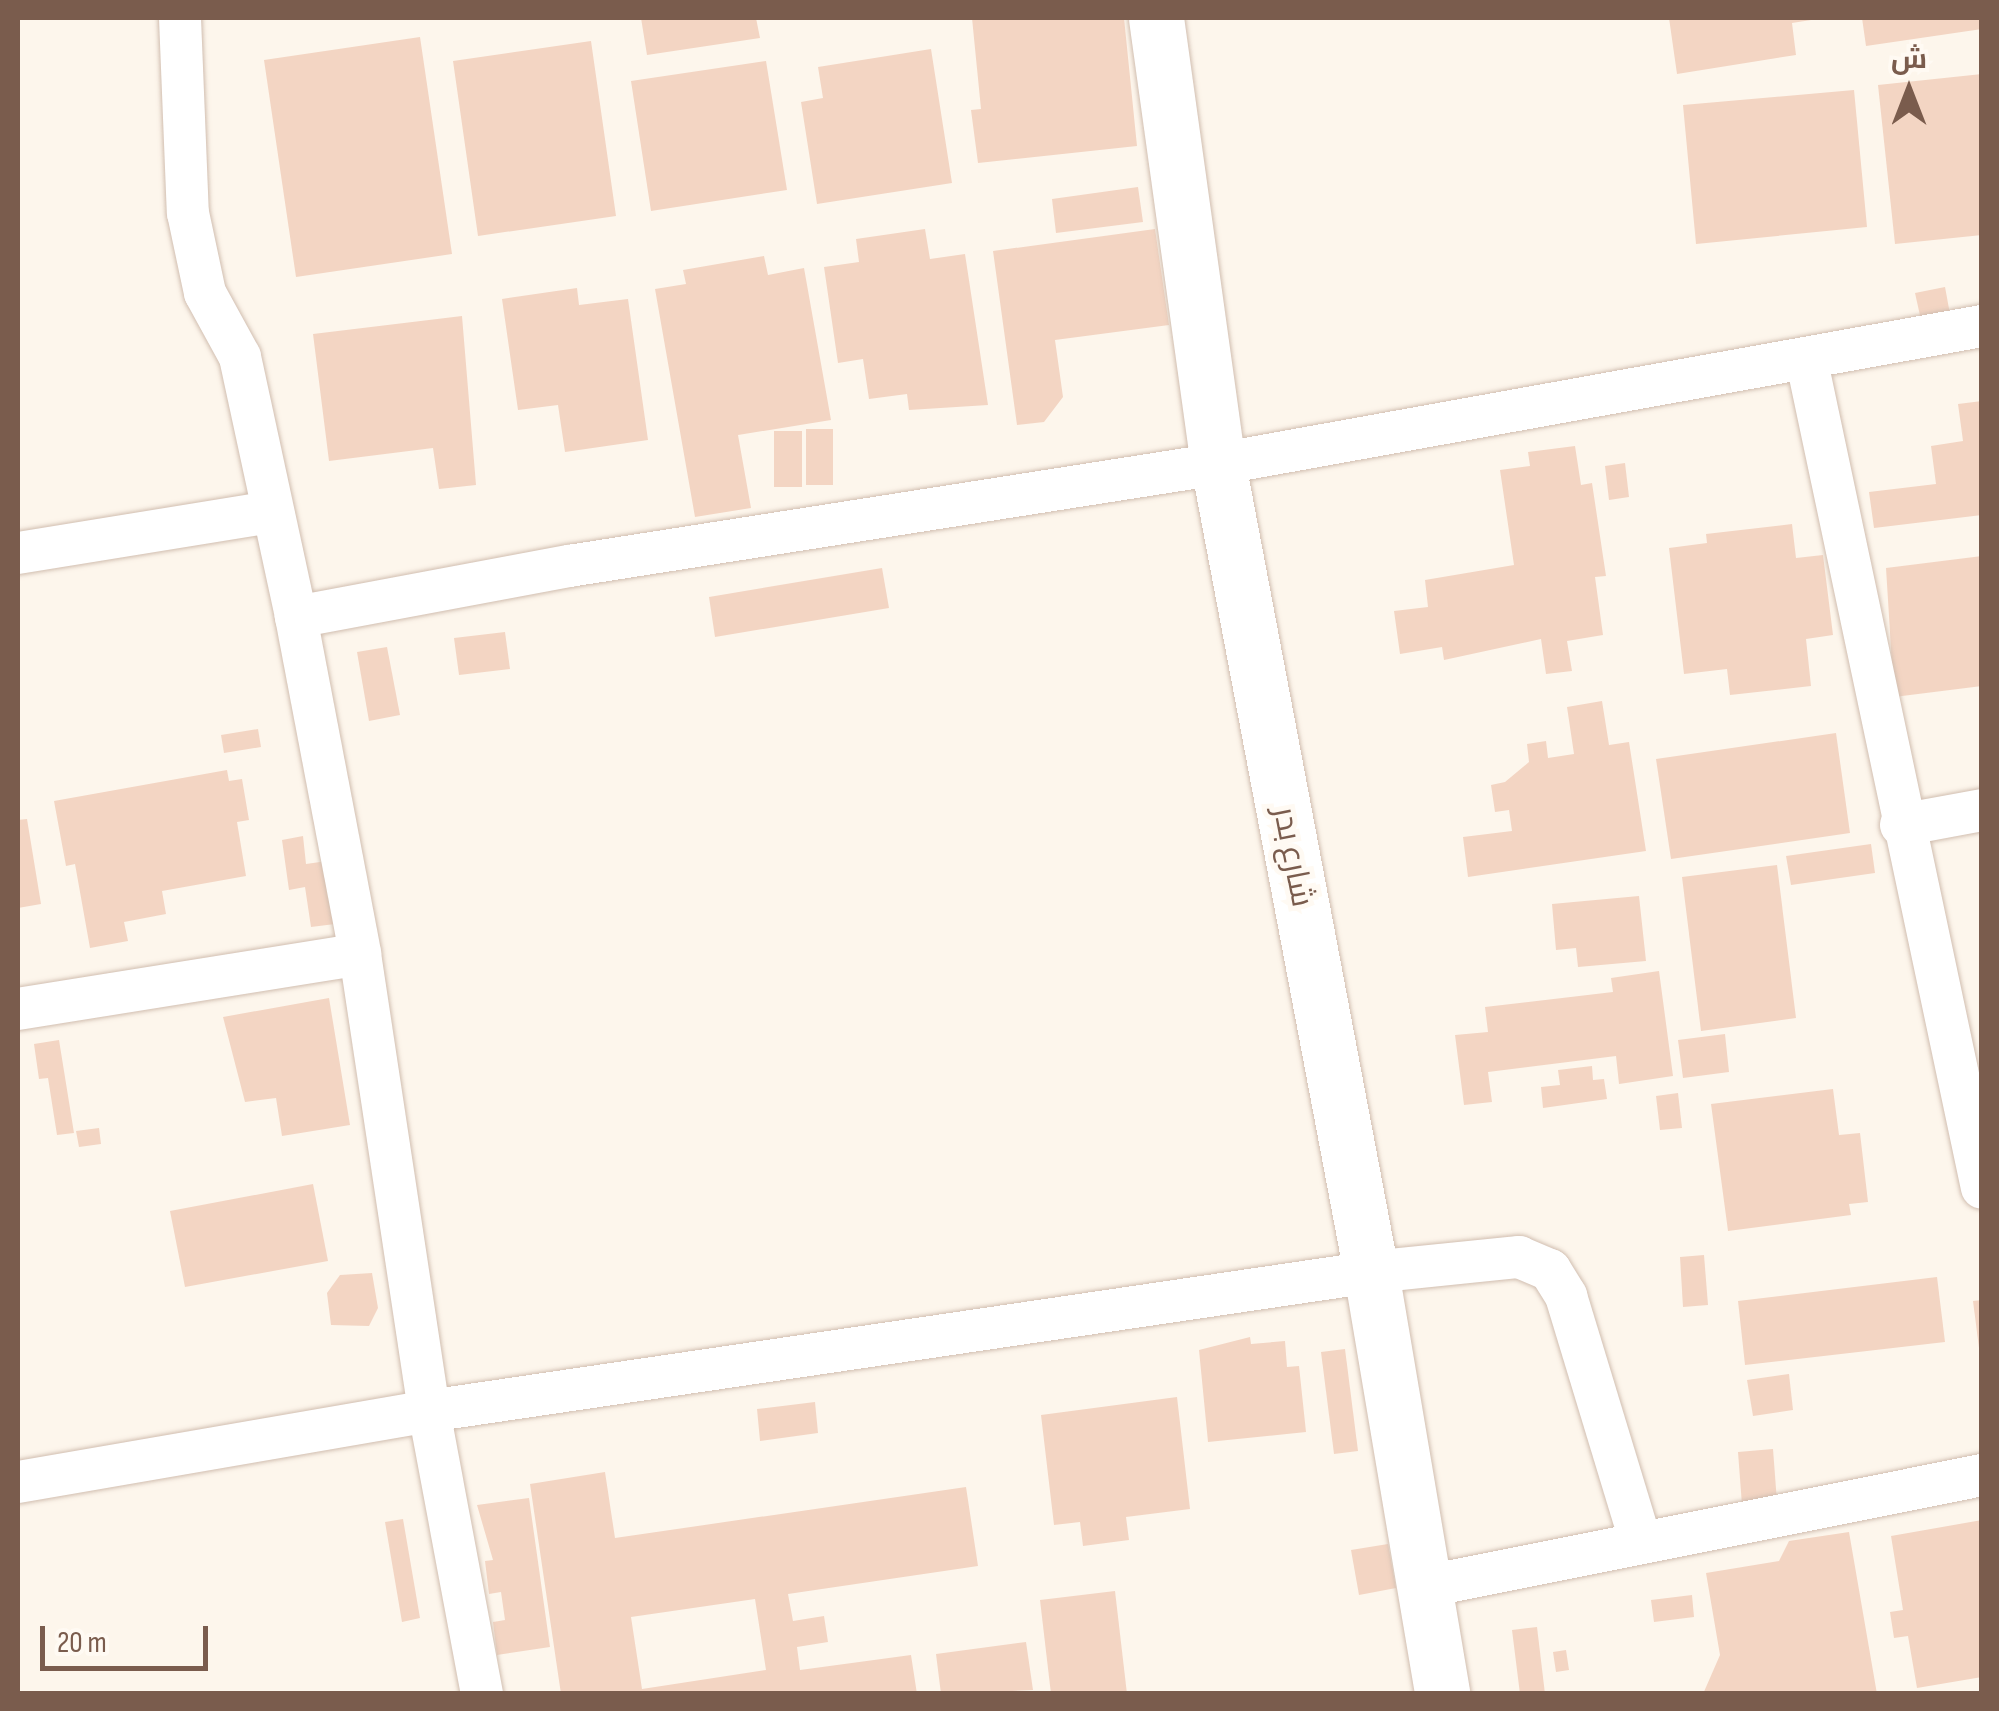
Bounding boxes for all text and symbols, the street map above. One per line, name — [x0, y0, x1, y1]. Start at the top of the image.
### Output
north arrow — [1859, 40, 1959, 140]
text: ش — [1891, 43, 1927, 76]
street label: شارع بدر — [1264, 804, 1320, 910]
scale bar — [45, 1606, 212, 1668]
text: 20 m — [57, 1625, 107, 1661]

